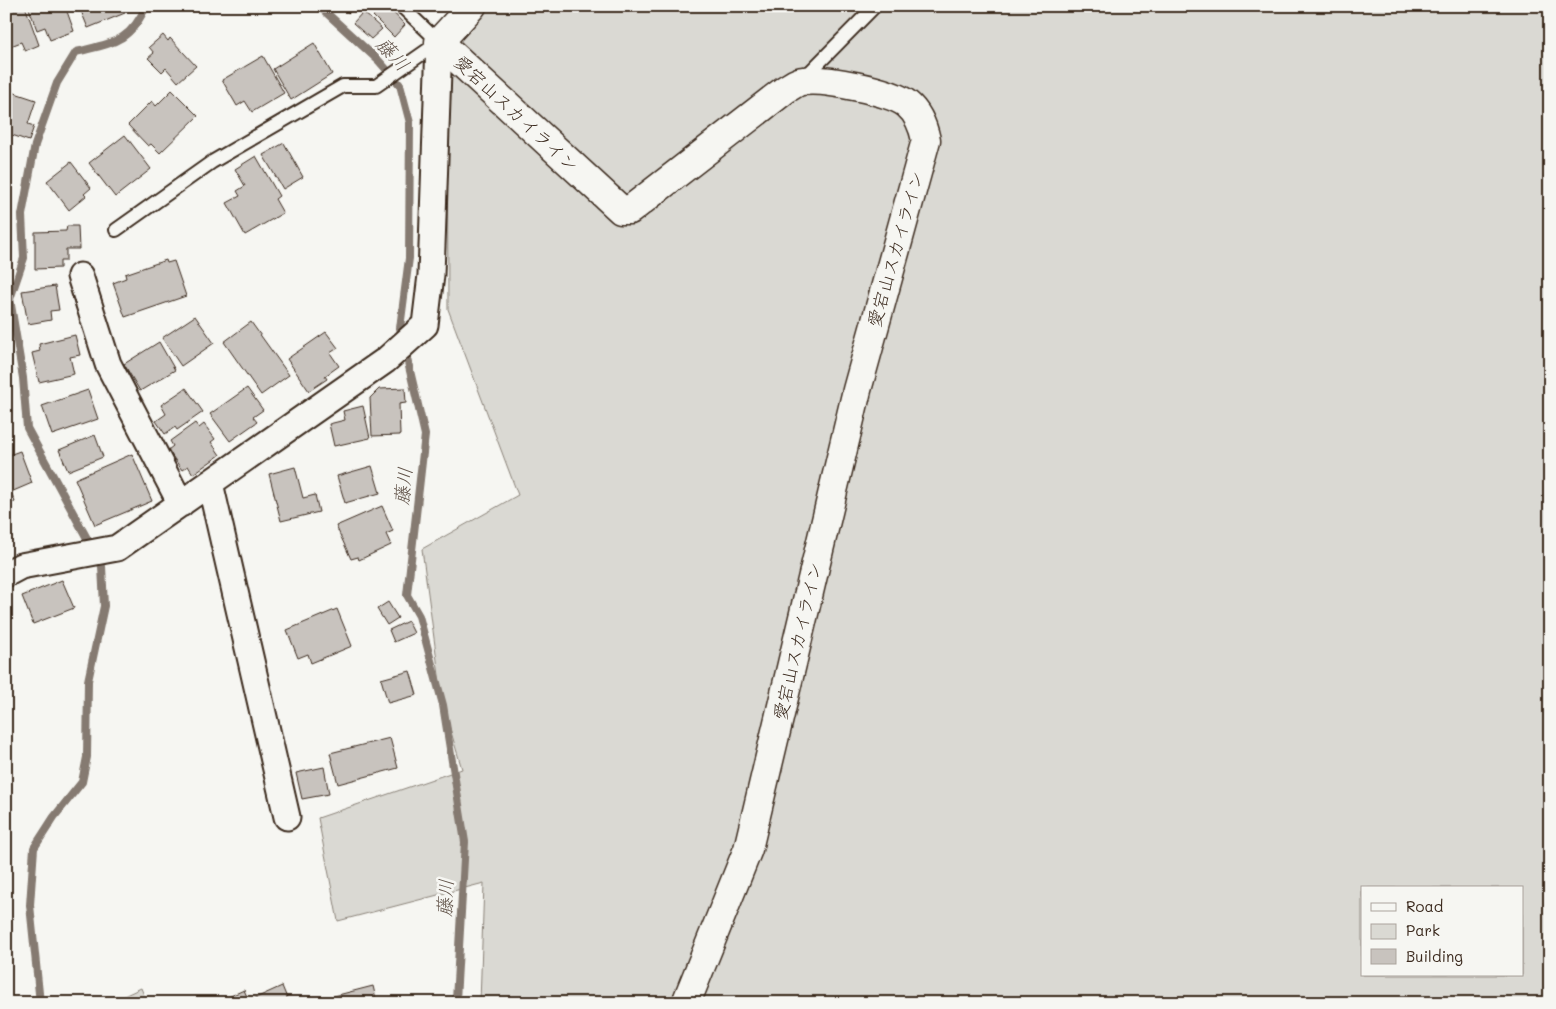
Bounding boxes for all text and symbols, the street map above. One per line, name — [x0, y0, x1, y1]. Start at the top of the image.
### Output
water label: 藤川 — [371, 31, 415, 76]
street label: 愛宕山スカイライン — [450, 49, 584, 177]
street label: 愛宕山スカイライン — [861, 168, 929, 330]
water label: 藤川 — [388, 466, 417, 506]
street label: 愛宕山スカイライン — [767, 560, 827, 722]
water label: 藤川 — [431, 878, 458, 918]
legend — [1361, 886, 1524, 976]
text: Road — [1406, 896, 1443, 916]
text: Park — [1406, 920, 1440, 940]
text: Building — [1406, 946, 1463, 966]

